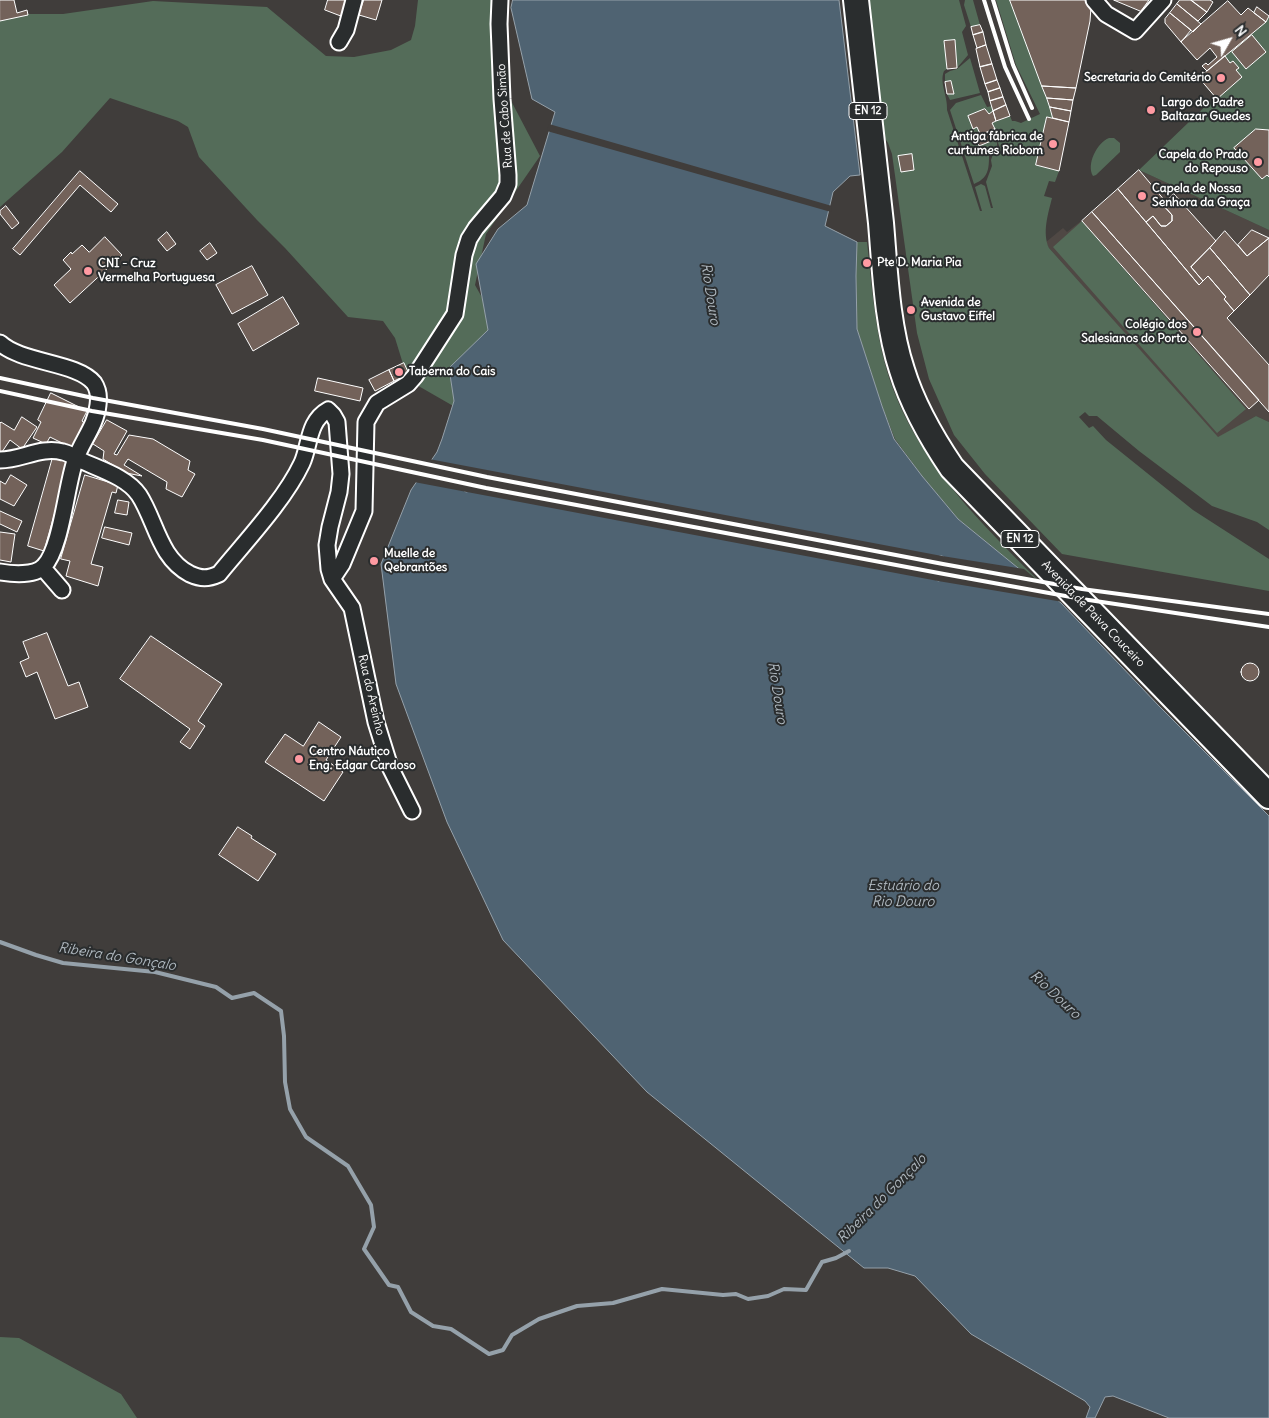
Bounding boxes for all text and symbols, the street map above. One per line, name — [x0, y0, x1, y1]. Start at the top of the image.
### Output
north arrow — [1204, 15, 1254, 65]
text: N — [1231, 21, 1251, 40]
street label: Rua de Cabo Simão — [494, 63, 516, 169]
place label: Secretaria do Cemitério — [1084, 71, 1211, 85]
marker: Secretaria do Cemitério — [1215, 72, 1227, 84]
place label: Largo do Padre Baltazar Guedes — [1161, 96, 1251, 124]
road number: EN 12 — [849, 102, 887, 120]
marker: Largo do Padre Baltazar Guedes — [1145, 104, 1157, 116]
place label: Antiga fábrica de curtumes Riobom — [948, 130, 1043, 158]
marker: Antiga fábrica de curtumes Riobom — [1047, 138, 1059, 150]
place label: Capela do Prado do Repouso — [1158, 148, 1248, 176]
marker: Capela do Prado do Repouso — [1252, 156, 1264, 168]
place label: Capela de Nossa Senhora da Graça — [1152, 182, 1250, 210]
marker: Capela de Nossa Senhora da Graça — [1136, 190, 1148, 202]
place label: Pte D. Maria Pia — [877, 256, 962, 270]
place label: CNI - Cruz Vermelha Portuguesa — [98, 257, 215, 285]
marker: Pte D. Maria Pia — [861, 257, 873, 269]
water label: Rio Douro — [697, 262, 723, 326]
marker: CNI - Cruz Vermelha Portuguesa — [82, 265, 94, 277]
place label: Avenida de Gustavo Eiffel — [921, 296, 995, 324]
marker: Avenida de Gustavo Eiffel — [905, 304, 917, 316]
place label: Colégio dos Salesianos do Porto — [1081, 318, 1187, 346]
marker: Colégio dos Salesianos do Porto — [1191, 326, 1203, 338]
place label: Taberna do Cais — [409, 365, 495, 379]
marker: Taberna do Cais — [393, 366, 405, 378]
road number: EN 12 — [1001, 530, 1039, 548]
place label: Muelle de Qebrantões — [384, 547, 447, 575]
marker: Muelle de Qebrantões — [368, 555, 380, 567]
street label: Avenida de Paiva Couceiro — [1038, 558, 1148, 670]
street label: Rua do Areínho — [355, 653, 387, 737]
water label: Rio Douro — [764, 661, 790, 725]
place label: Centro Náutico Eng. Edgar Cardoso — [309, 745, 416, 773]
marker: Centro Náutico Eng. Edgar Cardoso — [293, 753, 305, 765]
water label: Estuário do Rio Douro — [867, 878, 939, 910]
water label: Ribeira do Gonçalo — [57, 939, 177, 975]
water label: Rio Douro — [1026, 967, 1084, 1023]
water label: Ribeira do Gonçalo — [834, 1151, 930, 1247]

